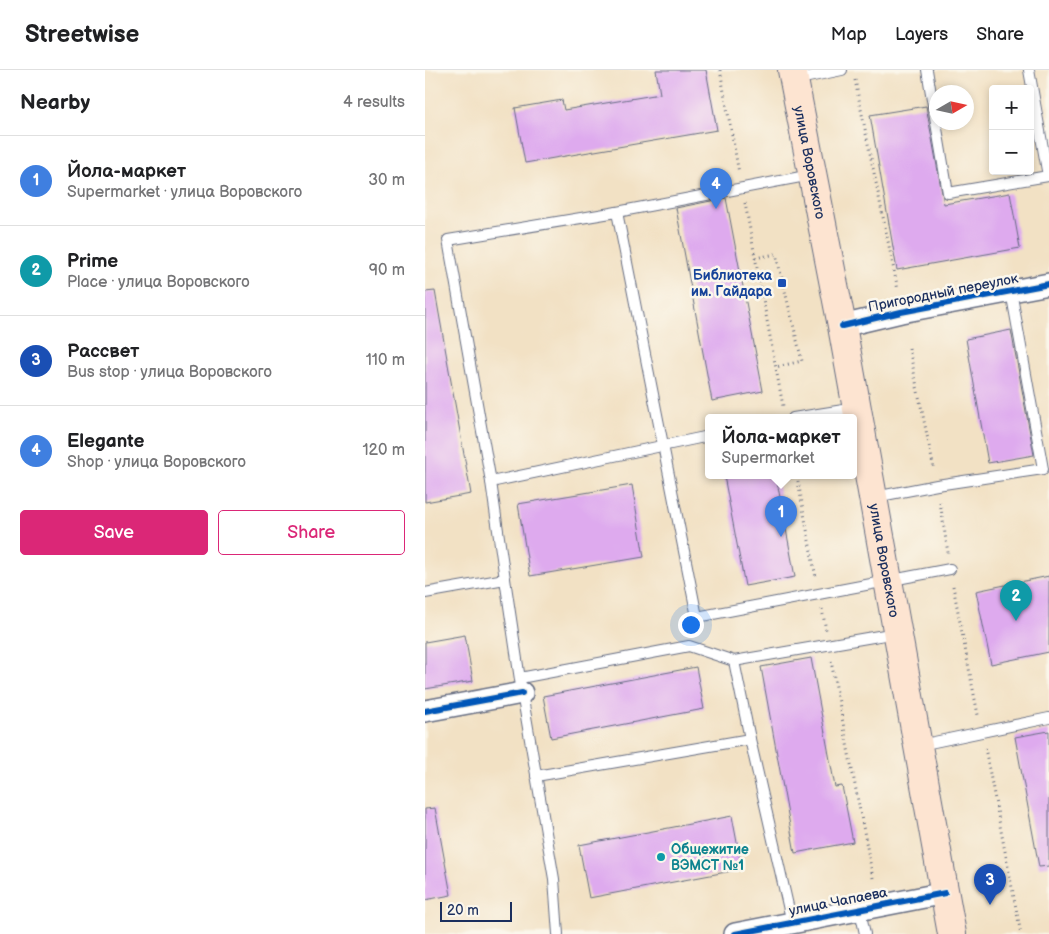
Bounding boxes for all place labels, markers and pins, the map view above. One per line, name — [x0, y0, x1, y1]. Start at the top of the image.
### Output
pin: 4 — [700, 168, 732, 209]
place label: Библиотека им. Гайдара — [691, 267, 773, 300]
marker: Библиотека им. Гайдара — [776, 277, 788, 289]
pin: 1 — [765, 496, 797, 537]
pin: 2 — [1000, 580, 1032, 621]
place label: Общежитие ВЭМСТ №1 — [671, 841, 749, 874]
marker: Общежитие ВЭМСТ №1 — [655, 851, 667, 863]
pin: 3 — [974, 864, 1006, 905]

